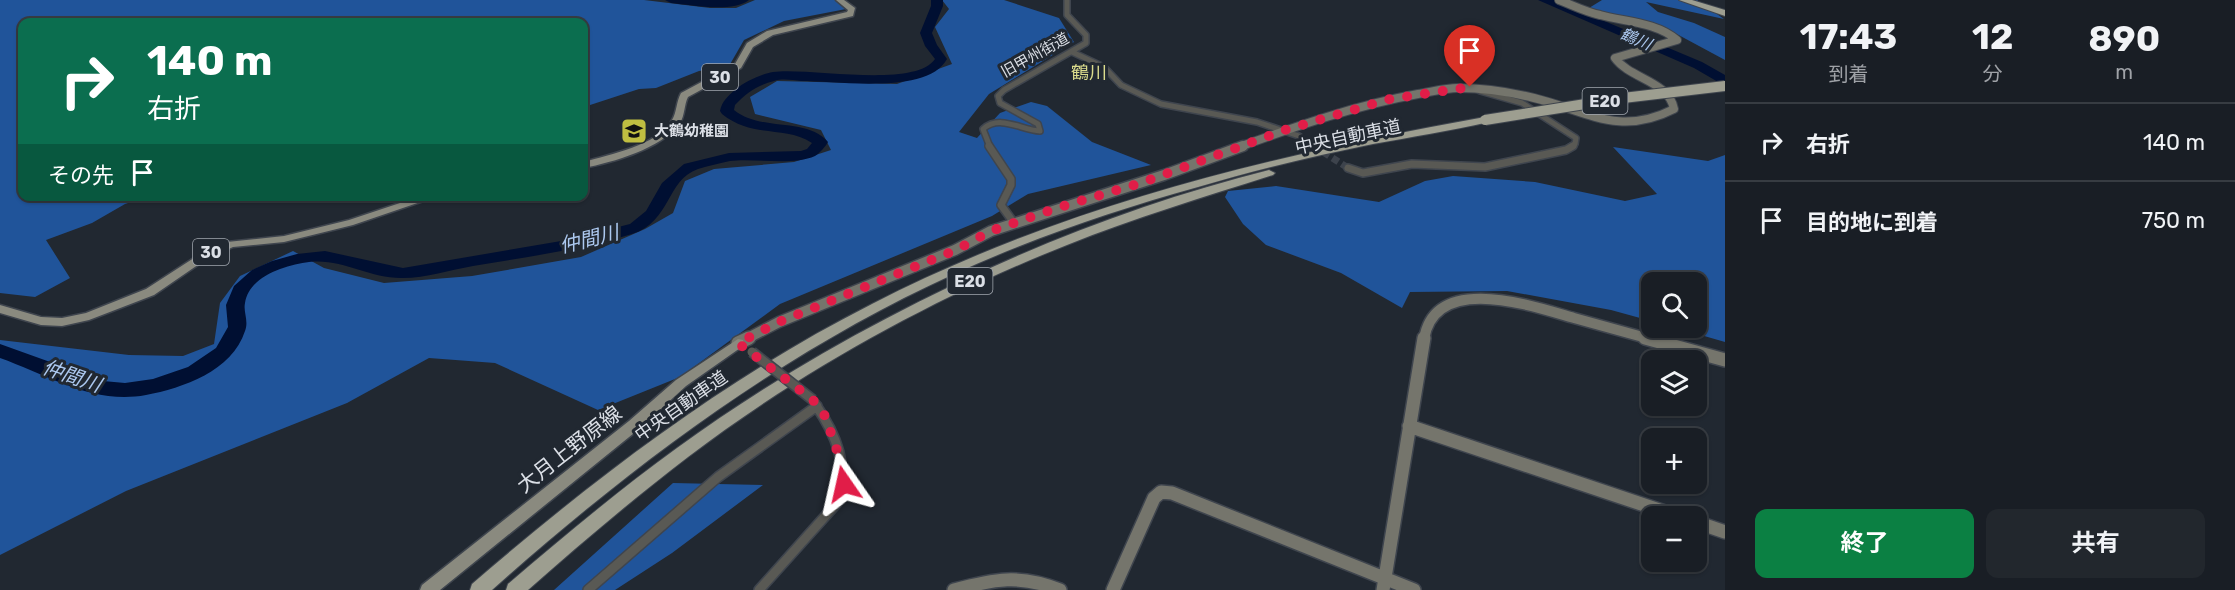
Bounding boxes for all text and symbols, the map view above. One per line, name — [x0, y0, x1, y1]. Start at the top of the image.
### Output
text: 17:43 — [1800, 15, 1897, 58]
text: 12 — [1972, 15, 2013, 58]
text: 890 — [2088, 17, 2160, 60]
water label: 鶴川 — [1618, 24, 1656, 55]
pin — [1444, 25, 1495, 87]
street label: 旧甲州街道 — [998, 29, 1072, 81]
icon: arrive — [1453, 34, 1486, 67]
text: 140 m — [147, 36, 273, 86]
icon: right — [48, 42, 126, 120]
text: m — [2115, 60, 2133, 84]
district label: 鶴川 — [1071, 62, 1107, 84]
text: 到着 — [1829, 62, 1869, 86]
text: 分 — [1983, 62, 2003, 86]
road number: 30 — [702, 64, 738, 90]
road number: E20 — [1582, 88, 1628, 114]
text: 右折 — [147, 93, 201, 125]
street label: 中央自動車道 — [1293, 115, 1403, 159]
school or university icon: 大鶴幼稚園 — [619, 116, 649, 146]
place label: 大鶴幼稚園 — [654, 122, 729, 140]
icon: right — [1755, 126, 1788, 159]
text: 140 m — [2143, 129, 2205, 156]
text: 右折 — [1806, 131, 1850, 158]
icon: arrive — [126, 156, 159, 189]
text: その先 — [48, 162, 114, 189]
icon: arrive — [1755, 204, 1788, 237]
text: 750 m — [2142, 207, 2205, 234]
text: 目的地に到着 — [1806, 209, 1938, 236]
water label: 仲間川 — [557, 220, 623, 258]
road number: 30 — [193, 239, 229, 265]
road number: E20 — [948, 268, 992, 294]
map controls — [1641, 272, 1707, 572]
button: search — [1641, 272, 1707, 338]
button: layers — [1641, 350, 1707, 416]
water label: 仲間川 — [40, 355, 106, 398]
street label: 中央自動車道 — [630, 366, 732, 446]
street label: 大月上野原線 — [512, 400, 626, 498]
button: + — [1641, 428, 1707, 494]
position arrow — [812, 452, 876, 516]
button: − — [1641, 506, 1707, 572]
button: 終了 — [1755, 509, 1974, 578]
button: 共有 — [1986, 509, 2205, 578]

